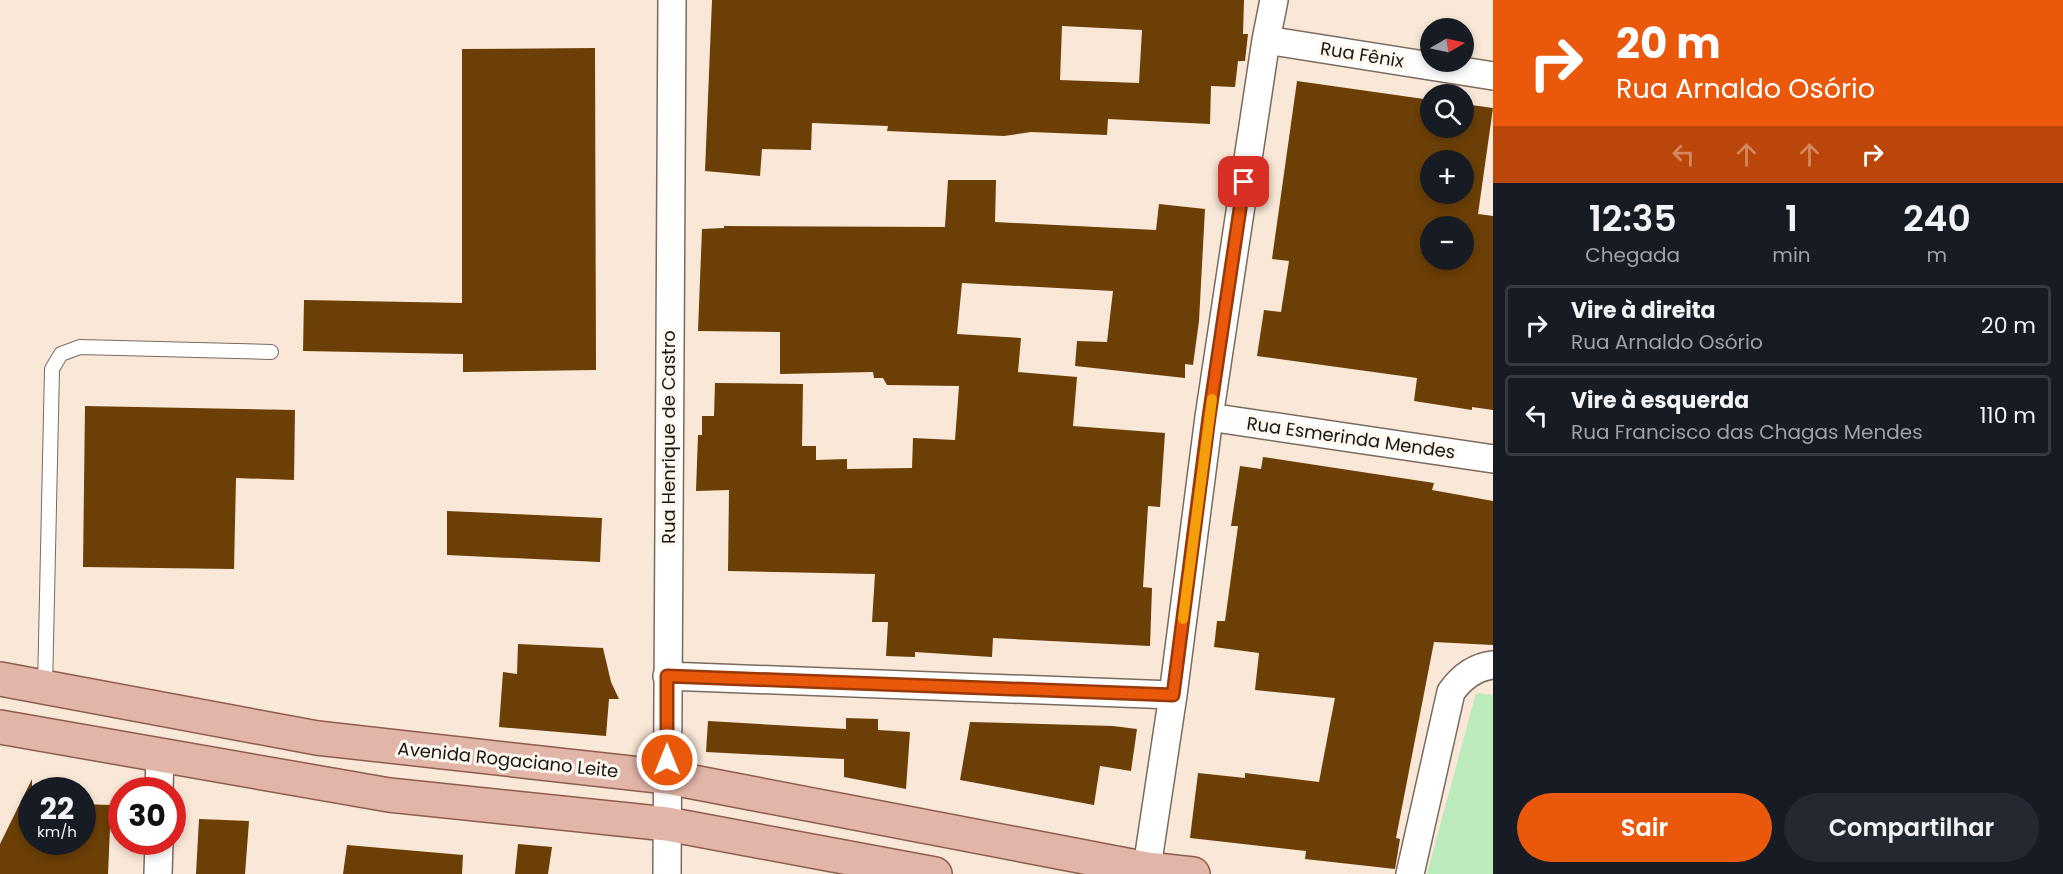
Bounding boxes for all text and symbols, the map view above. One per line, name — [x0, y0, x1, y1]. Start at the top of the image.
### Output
text: 20 m — [1616, 14, 1721, 73]
north arrow — [1420, 18, 1474, 72]
map controls — [1420, 18, 1474, 270]
icon: right — [1517, 24, 1595, 102]
street label: Rua Fênix — [1319, 36, 1406, 73]
text: Rua Arnaldo Osório — [1616, 70, 1875, 107]
button: search — [1420, 84, 1474, 138]
icon: left — [1667, 138, 1700, 171]
icon: ahead — [1730, 138, 1763, 171]
icon: ahead — [1793, 138, 1826, 171]
icon: right — [1856, 138, 1889, 171]
button: + — [1420, 150, 1474, 204]
pin — [1218, 156, 1269, 207]
icon: arrive — [1227, 165, 1260, 198]
text: 12:35 — [1589, 193, 1677, 244]
text: 1 — [1785, 193, 1798, 244]
text: 240 — [1903, 193, 1971, 244]
button: − — [1420, 216, 1474, 270]
text: Chegada — [1585, 241, 1680, 269]
text: min — [1772, 241, 1811, 269]
text: m — [1927, 241, 1947, 269]
text: Vire à direita — [1571, 295, 1716, 326]
icon: right — [1520, 309, 1553, 342]
text: 20 m — [1981, 310, 2036, 341]
text: Rua Arnaldo Osório — [1571, 328, 1763, 356]
street label: Rua Henrique de Castro — [656, 330, 681, 544]
text: Vire à esquerda — [1571, 385, 1749, 416]
icon: left — [1520, 399, 1553, 432]
text: 110 m — [1980, 400, 2036, 431]
street label: Rua Esmerinda Mendes — [1245, 410, 1457, 465]
text: Rua Francisco das Chagas Mendes — [1571, 418, 1923, 446]
position arrow — [635, 728, 699, 792]
street label: Avenida Rogaciano Leite — [396, 735, 620, 784]
speed limit sign: 30 — [108, 777, 186, 855]
text: 22 — [40, 787, 74, 830]
button: Sair — [1517, 793, 1772, 862]
button: Compartilhar — [1784, 793, 2039, 862]
text: km/h — [37, 821, 77, 842]

